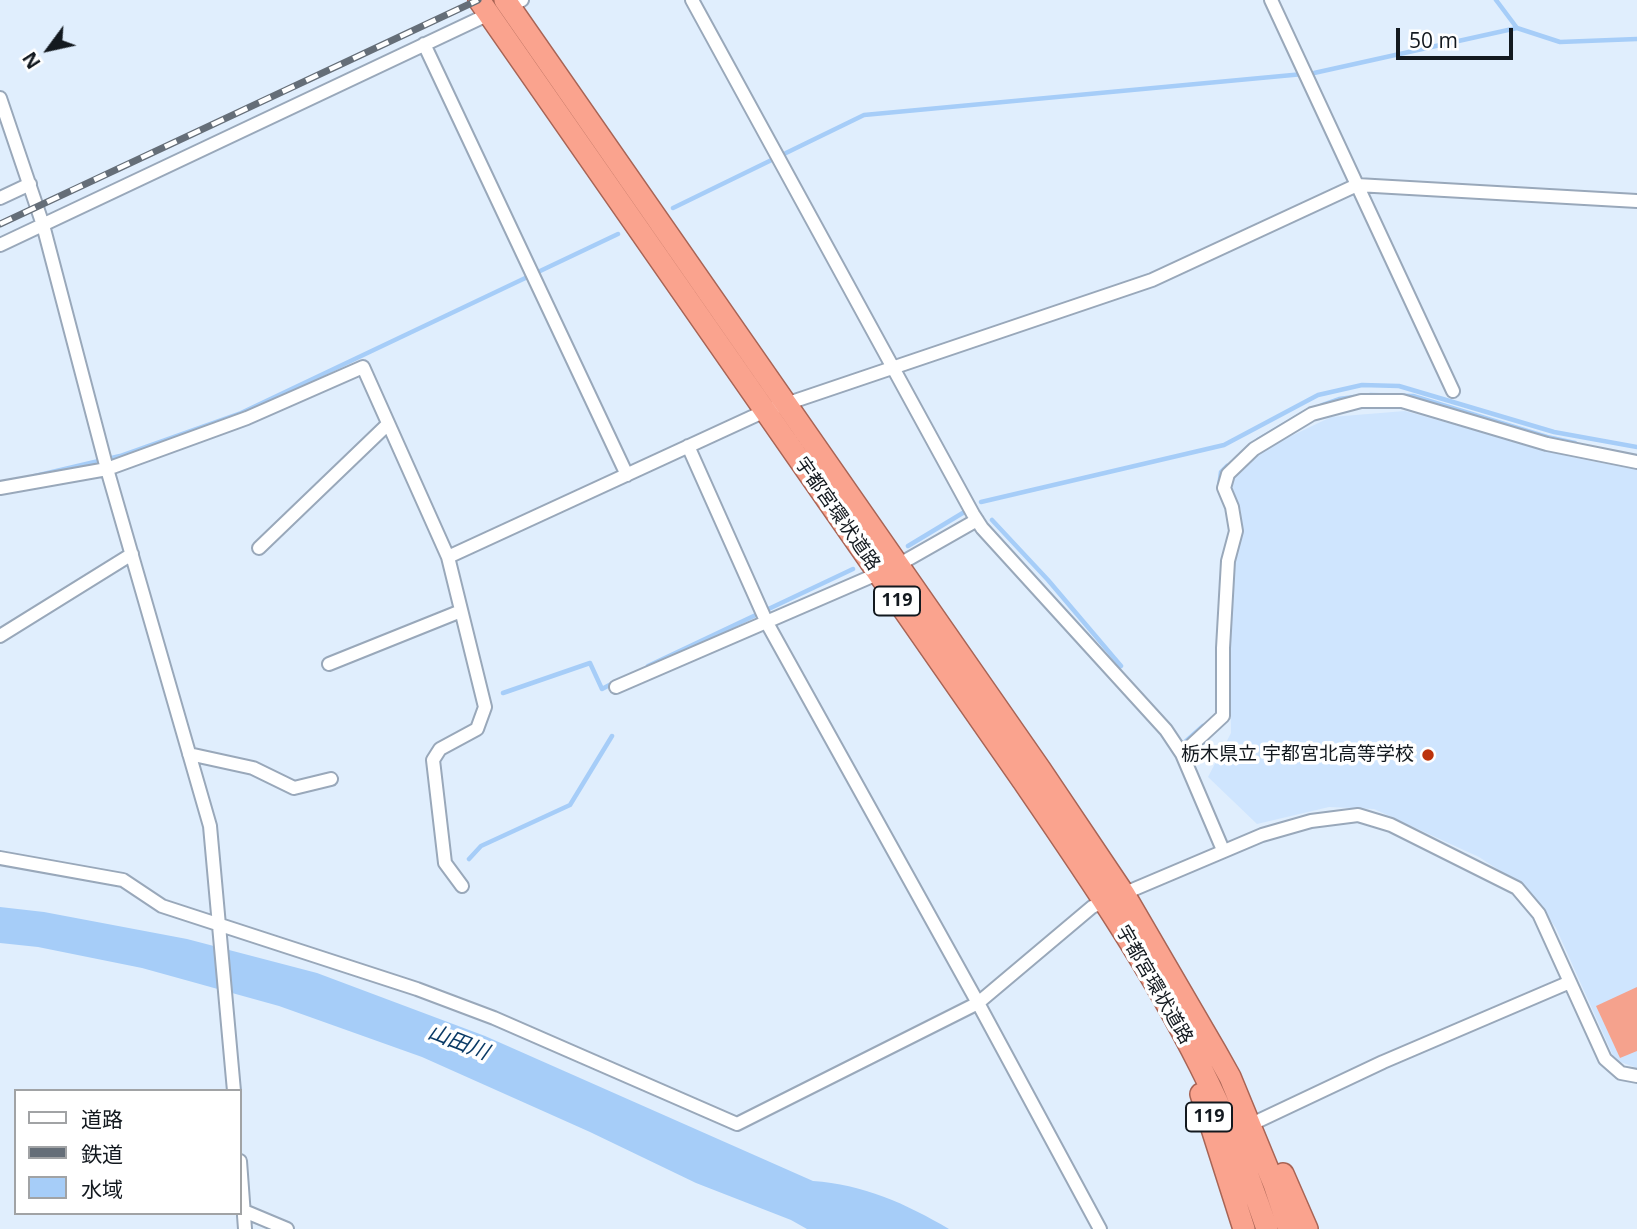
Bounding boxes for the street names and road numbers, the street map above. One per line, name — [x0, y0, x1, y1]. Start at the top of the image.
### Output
street label: 宇都宮環状道路 — [790, 453, 884, 575]
road number: 119 — [874, 586, 920, 616]
street label: 宇都宮環状道路 — [1111, 922, 1197, 1048]
road number: 119 — [1186, 1102, 1232, 1132]

